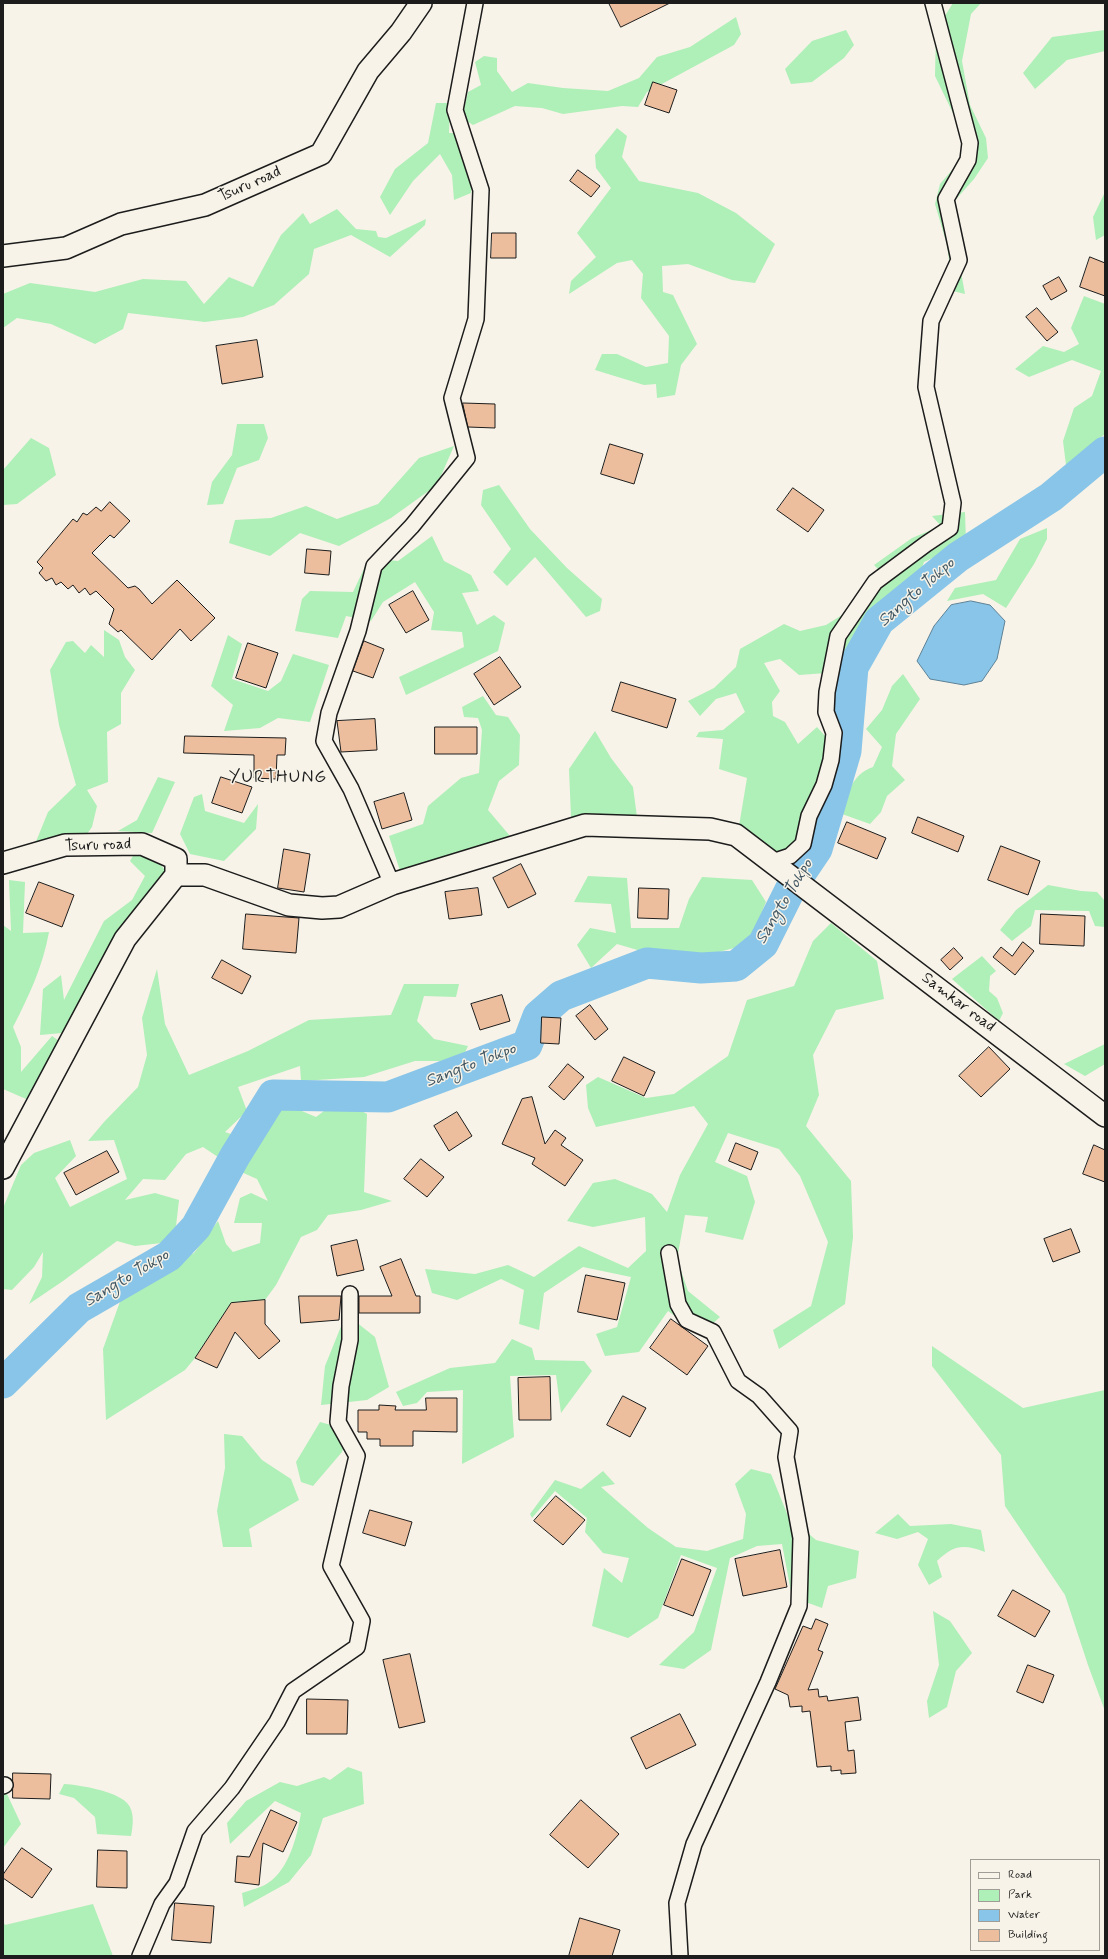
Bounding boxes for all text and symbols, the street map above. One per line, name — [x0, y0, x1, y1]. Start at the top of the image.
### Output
street label: Tsuru road — [216, 163, 284, 207]
water label: Sangto Tokpo — [874, 554, 960, 632]
district label: YURTHUNG — [228, 767, 328, 789]
street label: Tsuru road — [64, 835, 132, 857]
water label: Sangto Tokpo — [752, 856, 818, 948]
street label: Samkar road — [917, 969, 999, 1037]
water label: Sangto Tokpo — [423, 1039, 519, 1093]
water label: Sangto Tokpo — [81, 1246, 173, 1312]
legend — [970, 1859, 1100, 1951]
text: Road — [1008, 1867, 1032, 1883]
text: Park — [1008, 1887, 1032, 1903]
text: Water — [1008, 1907, 1040, 1923]
text: Building — [1008, 1927, 1048, 1943]

